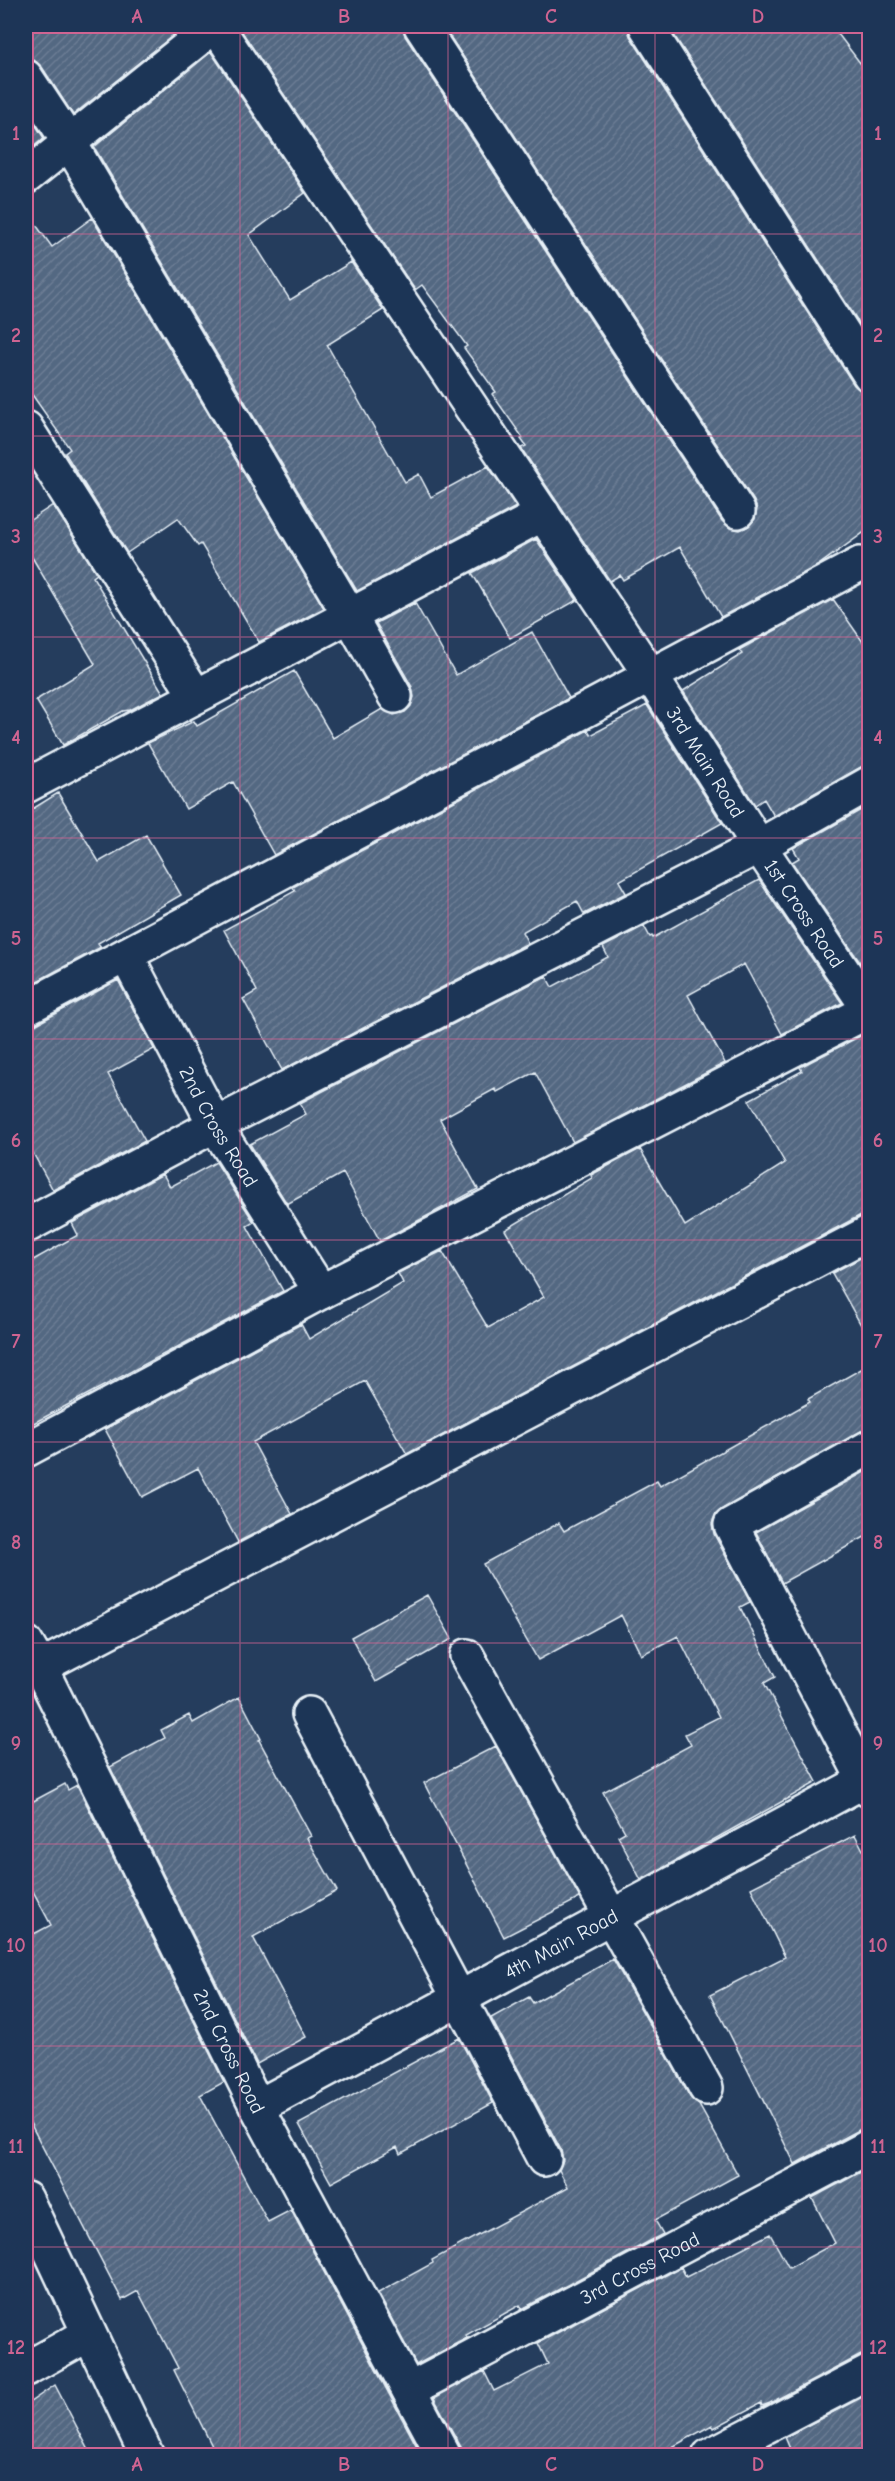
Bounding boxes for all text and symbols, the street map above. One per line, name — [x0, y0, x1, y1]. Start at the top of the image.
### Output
text: A — [131, 5, 143, 28]
text: B — [338, 5, 350, 28]
text: C — [545, 5, 557, 28]
text: D — [752, 5, 764, 28]
text: 1 — [12, 122, 20, 145]
text: 1 — [874, 122, 882, 145]
text: 2 — [11, 324, 21, 347]
text: 2 — [873, 324, 883, 347]
text: 3 — [11, 525, 21, 548]
text: 3 — [873, 525, 883, 548]
street label: 3rd Main Road — [661, 702, 749, 822]
text: 4 — [11, 726, 21, 749]
text: 4 — [873, 726, 883, 749]
street label: 1st Cross Road — [759, 855, 849, 972]
text: 5 — [11, 927, 21, 950]
text: 5 — [873, 927, 883, 950]
street label: 2nd Cross Road — [174, 1063, 262, 1191]
text: 6 — [11, 1129, 21, 1152]
text: 6 — [873, 1129, 883, 1152]
text: 7 — [12, 1330, 21, 1353]
text: 7 — [874, 1330, 883, 1353]
text: 8 — [11, 1531, 21, 1554]
text: 8 — [873, 1531, 883, 1554]
text: 9 — [11, 1732, 21, 1755]
text: 9 — [873, 1732, 883, 1755]
street label: 4th Main Road — [500, 1904, 622, 1984]
text: 10 — [6, 1934, 26, 1957]
text: 10 — [868, 1934, 888, 1957]
street label: 2nd Cross Road — [189, 1985, 269, 2117]
text: 11 — [8, 2135, 24, 2158]
text: 11 — [870, 2135, 886, 2158]
street label: 3rd Cross Road — [576, 2227, 703, 2309]
text: 12 — [7, 2336, 25, 2359]
text: 12 — [869, 2336, 887, 2359]
text: A — [131, 2453, 143, 2476]
text: B — [338, 2453, 350, 2476]
text: C — [545, 2453, 557, 2476]
text: D — [752, 2453, 764, 2476]

